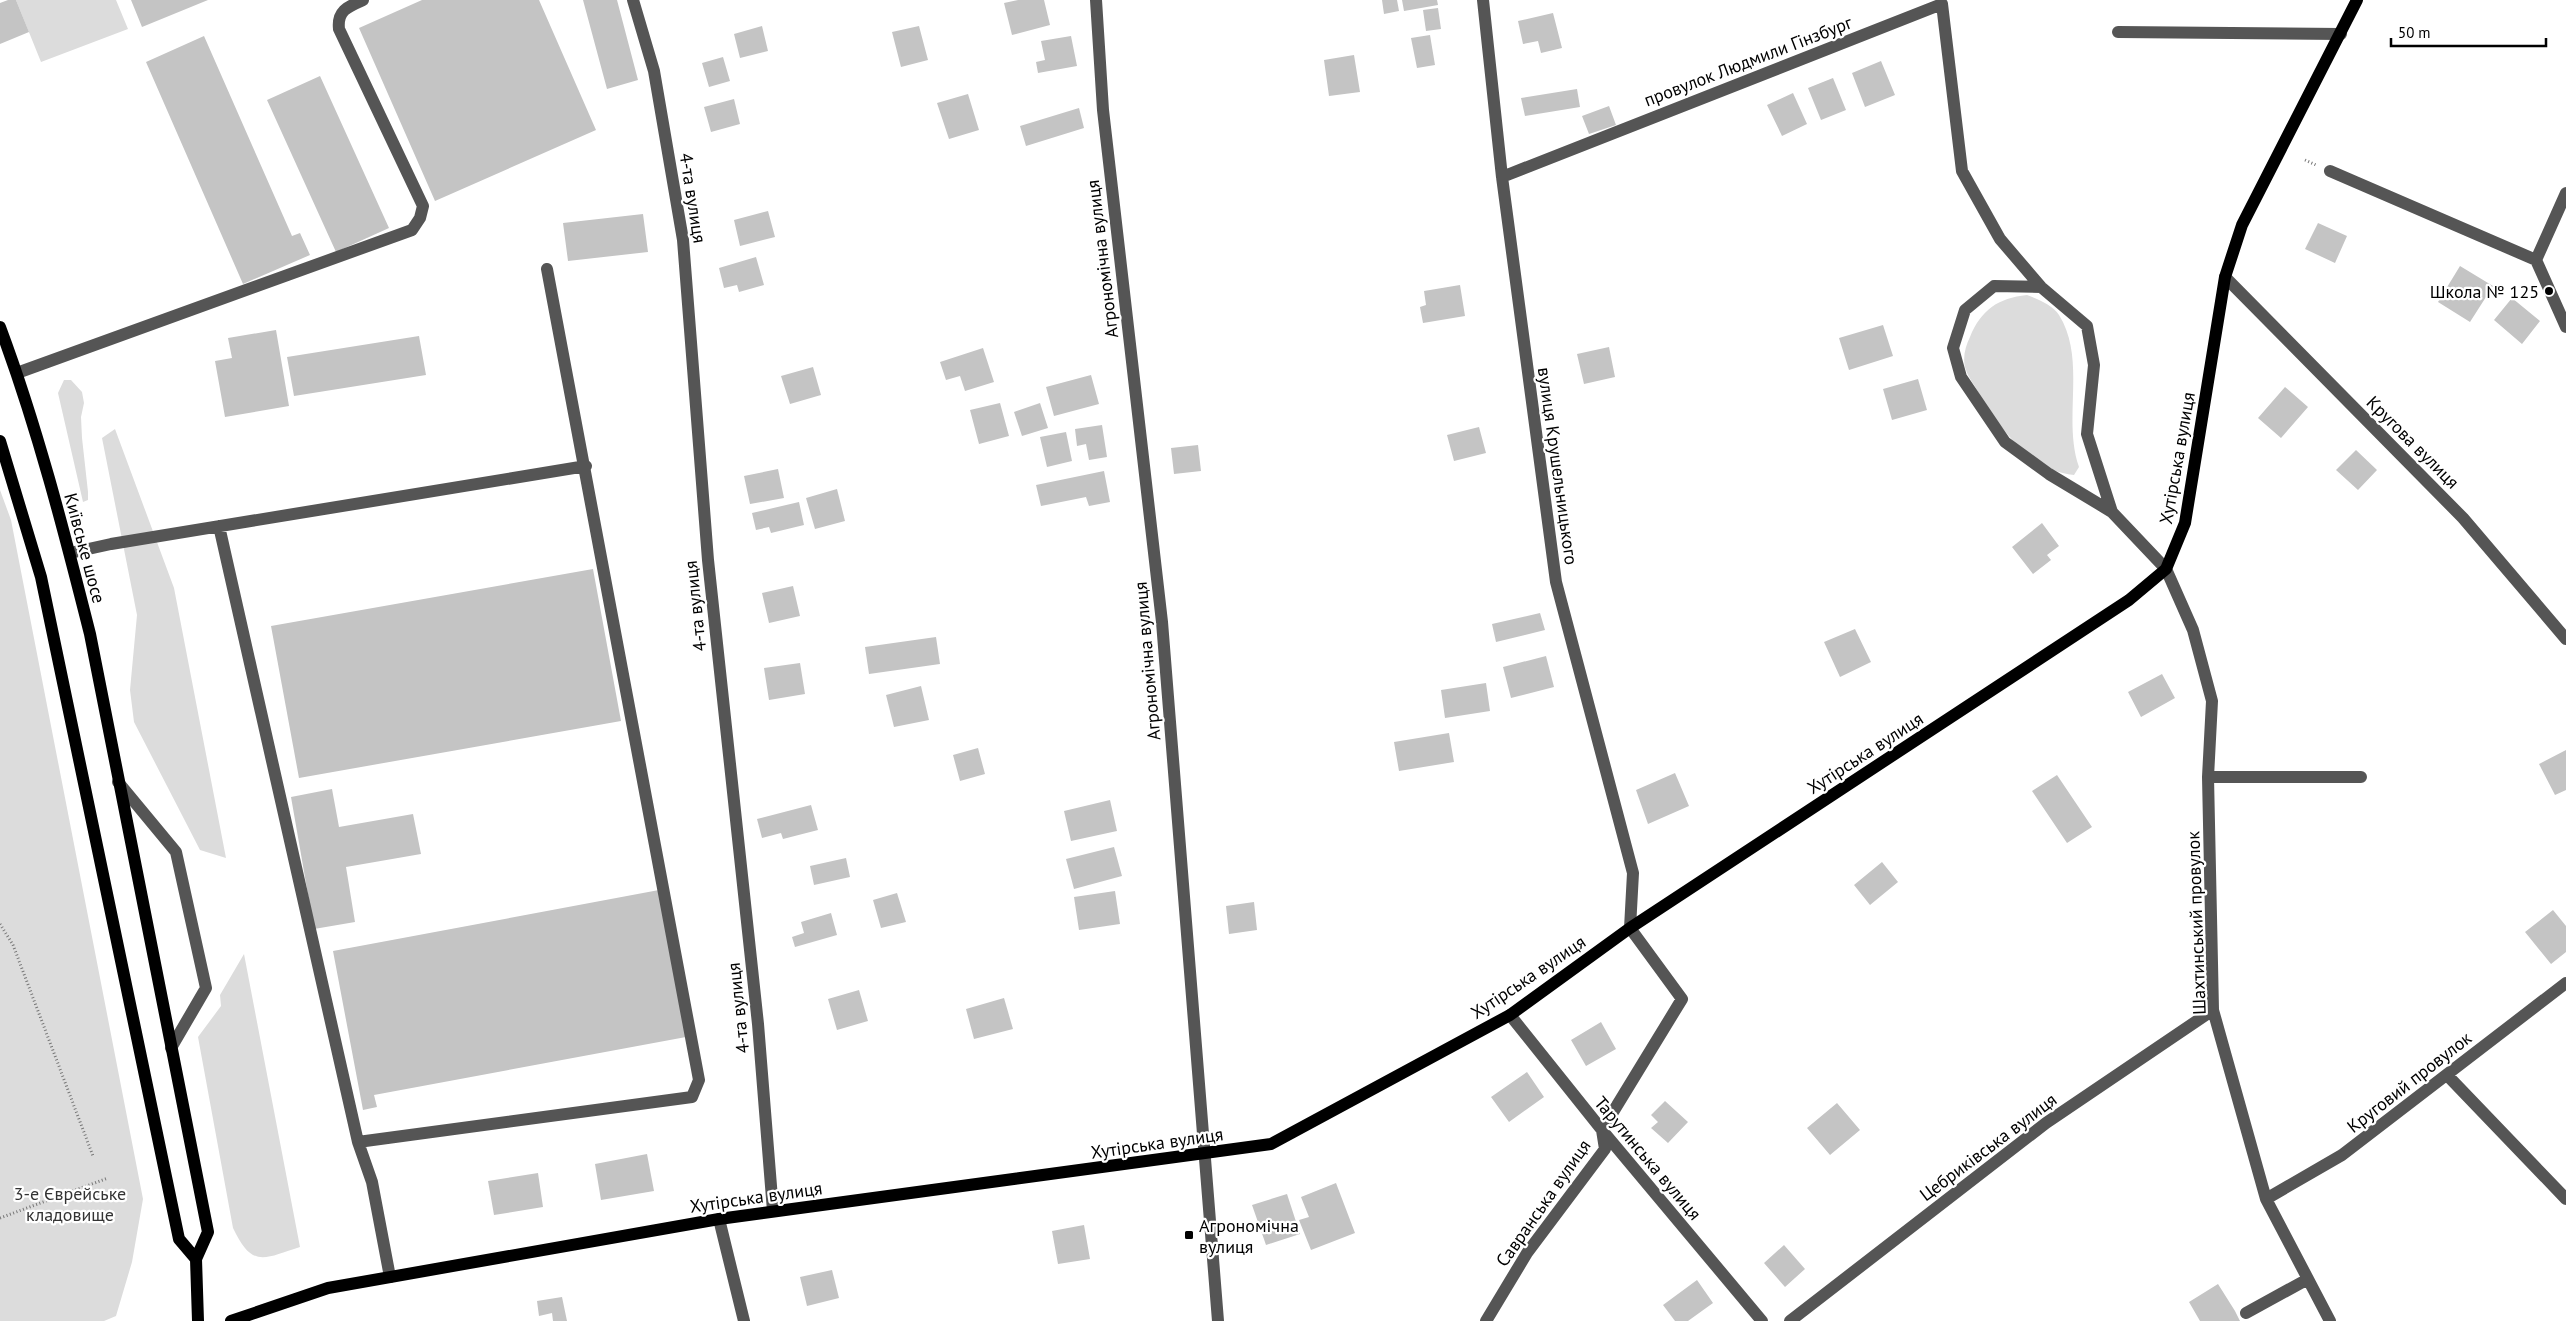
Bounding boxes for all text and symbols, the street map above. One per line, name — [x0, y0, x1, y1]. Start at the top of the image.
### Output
street label: провулок Людмили Гінзбург — [1641, 11, 1856, 111]
scale bar — [2391, 15, 2546, 47]
text: 50 m — [2398, 23, 2431, 42]
street label: 4-та вулиця — [675, 151, 711, 245]
street label: Агрономічна вулиця — [1081, 179, 1123, 339]
place label: Школа № 125 — [2430, 280, 2539, 303]
marker: Школа № 125 — [2543, 285, 2555, 297]
street label: вулиця Крушельницького — [1533, 366, 1583, 566]
street label: Хутірська вулиця — [2154, 390, 2200, 526]
street label: Кругова вулиця — [2362, 391, 2464, 493]
street label: Київське шосе — [59, 490, 111, 606]
street label: 4-та вулиця — [679, 559, 711, 653]
street label: Агрономічна вулиця — [1129, 581, 1165, 741]
street label: Хутірська вулиця — [1803, 707, 1927, 799]
street label: Шахтинський провулок — [2181, 830, 2211, 1015]
street label: Хутірська вулиця — [1466, 930, 1590, 1024]
street label: 4-та вулиця — [722, 961, 754, 1055]
street label: Круговий провулок — [2342, 1026, 2476, 1138]
street label: Цебриківська вулиця — [1915, 1088, 2061, 1206]
street label: Тарутинська вулиця — [1589, 1091, 1707, 1225]
street label: Хутірська вулиця — [1089, 1122, 1225, 1164]
street label: Савранська вулиця — [1491, 1135, 1595, 1271]
street label: Хутірська вулиця — [688, 1176, 824, 1218]
park label: 3-е Єврейське кладовище — [14, 1182, 126, 1226]
place label: Агрономічна вулиця — [1199, 1214, 1299, 1258]
marker: Агрономічна вулиця — [1183, 1229, 1195, 1241]

